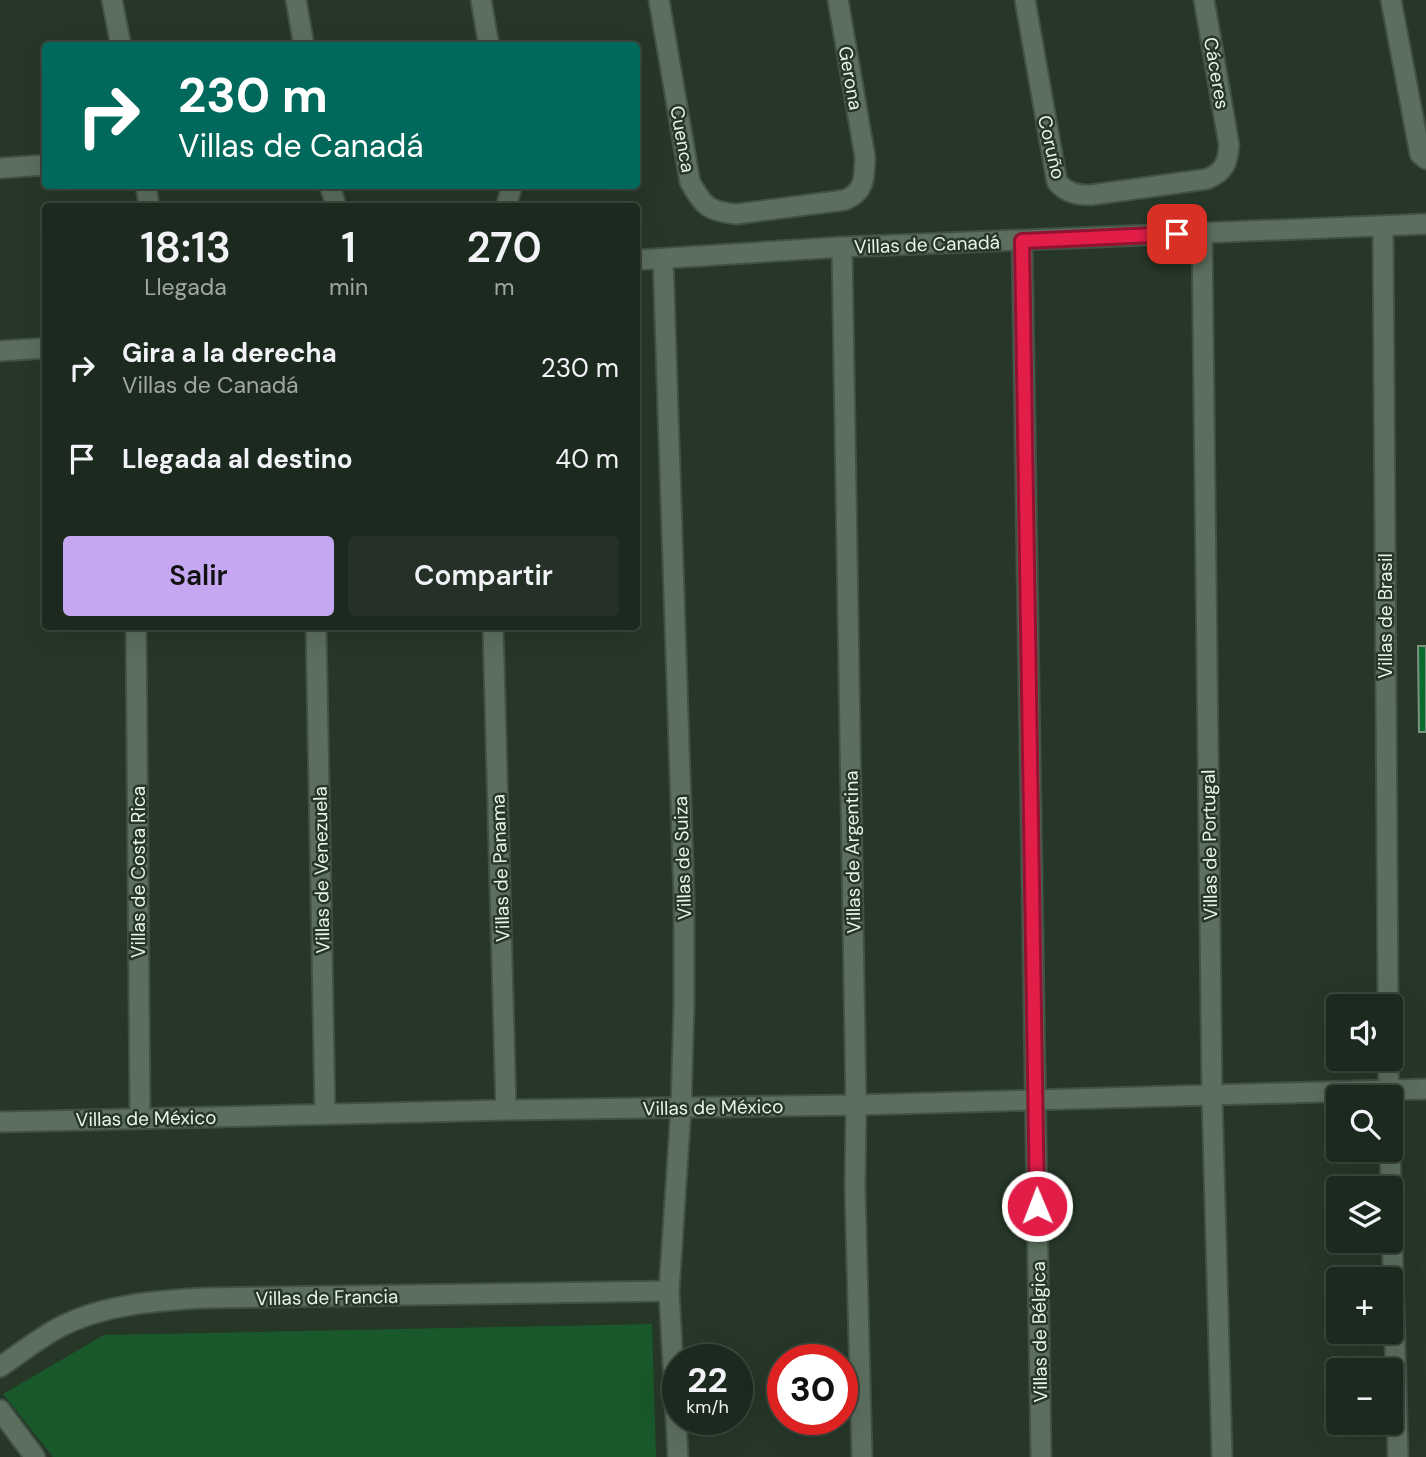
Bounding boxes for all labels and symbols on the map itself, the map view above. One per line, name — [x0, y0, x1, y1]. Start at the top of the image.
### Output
street label: Cáceres — [1198, 35, 1235, 111]
street label: Gerona — [833, 44, 868, 112]
street label: Cuenca — [664, 104, 701, 174]
street label: Coruño — [1032, 113, 1071, 182]
pin — [1147, 204, 1207, 264]
street label: Villas de Canadá — [854, 229, 1000, 260]
street label: Villas de Brasil — [1373, 553, 1398, 679]
street label: Villas de Portugal — [1196, 769, 1223, 921]
street label: Villas de Argentina — [839, 770, 866, 934]
street label: Villas de Costa Rica — [126, 786, 151, 958]
street label: Villas de Venezuela — [308, 786, 335, 954]
street label: Villas de Panama — [485, 794, 516, 942]
street label: Villas de Suiza — [668, 796, 697, 920]
street label: Villas de México — [642, 1094, 784, 1121]
street label: Villas de México — [75, 1105, 217, 1132]
position arrow — [1000, 1169, 1074, 1243]
street label: Villas de Bélgica — [1026, 1261, 1053, 1403]
street label: Villas de Francia — [255, 1284, 399, 1311]
speed limit sign: 30 — [767, 1344, 858, 1435]

